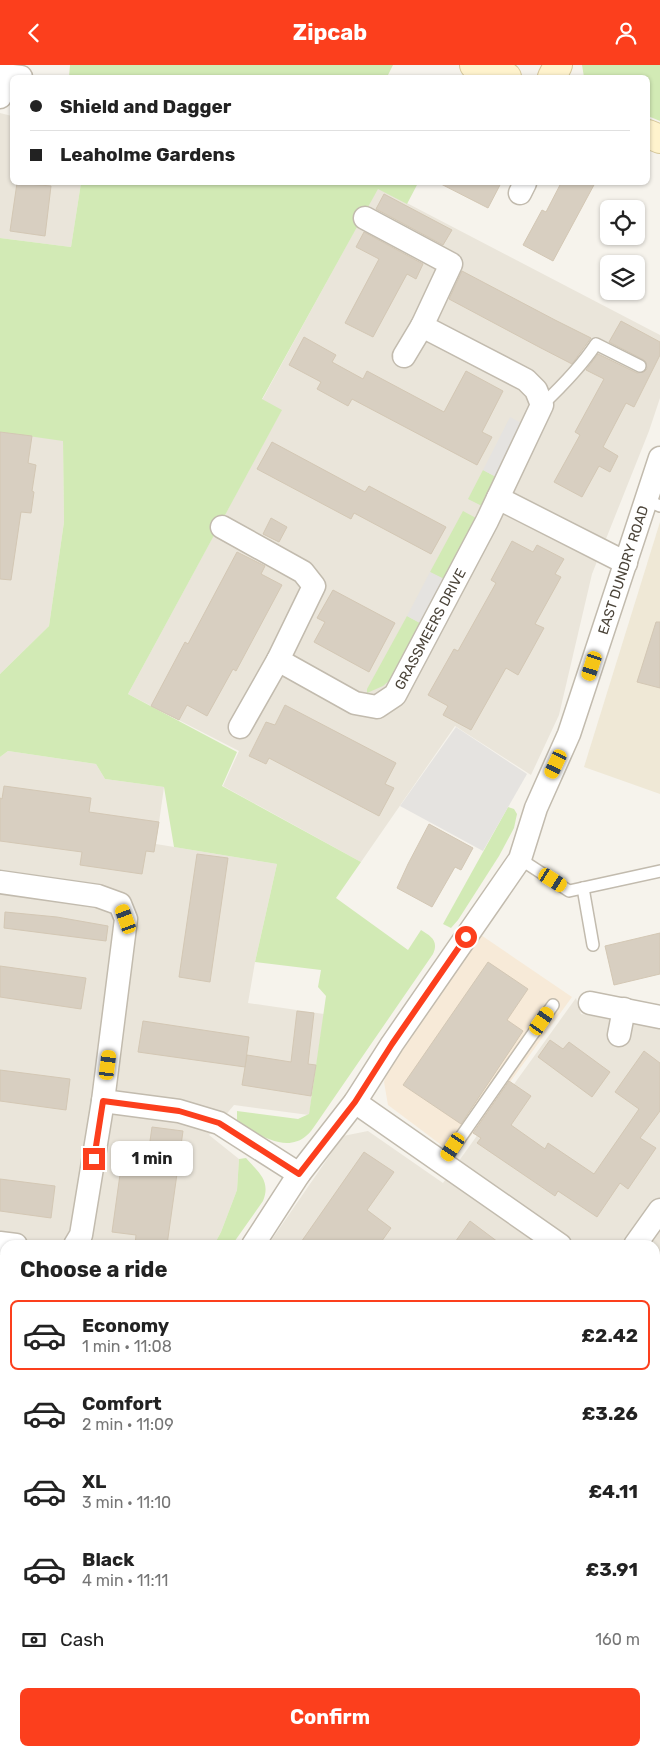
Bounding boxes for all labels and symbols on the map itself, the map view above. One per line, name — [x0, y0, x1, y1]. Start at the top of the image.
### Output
street label: EAST DUNDRY ROAD — [595, 503, 652, 637]
street label: GRASSMEERS DRIVE — [391, 566, 470, 693]
car — [580, 649, 603, 683]
car — [542, 747, 569, 781]
car — [536, 866, 569, 894]
car — [113, 902, 138, 936]
route start — [455, 926, 477, 948]
car — [527, 1004, 556, 1038]
car — [98, 1049, 117, 1081]
car — [438, 1130, 467, 1164]
callout: 1 min — [112, 1141, 194, 1177]
route end — [83, 1148, 105, 1170]

